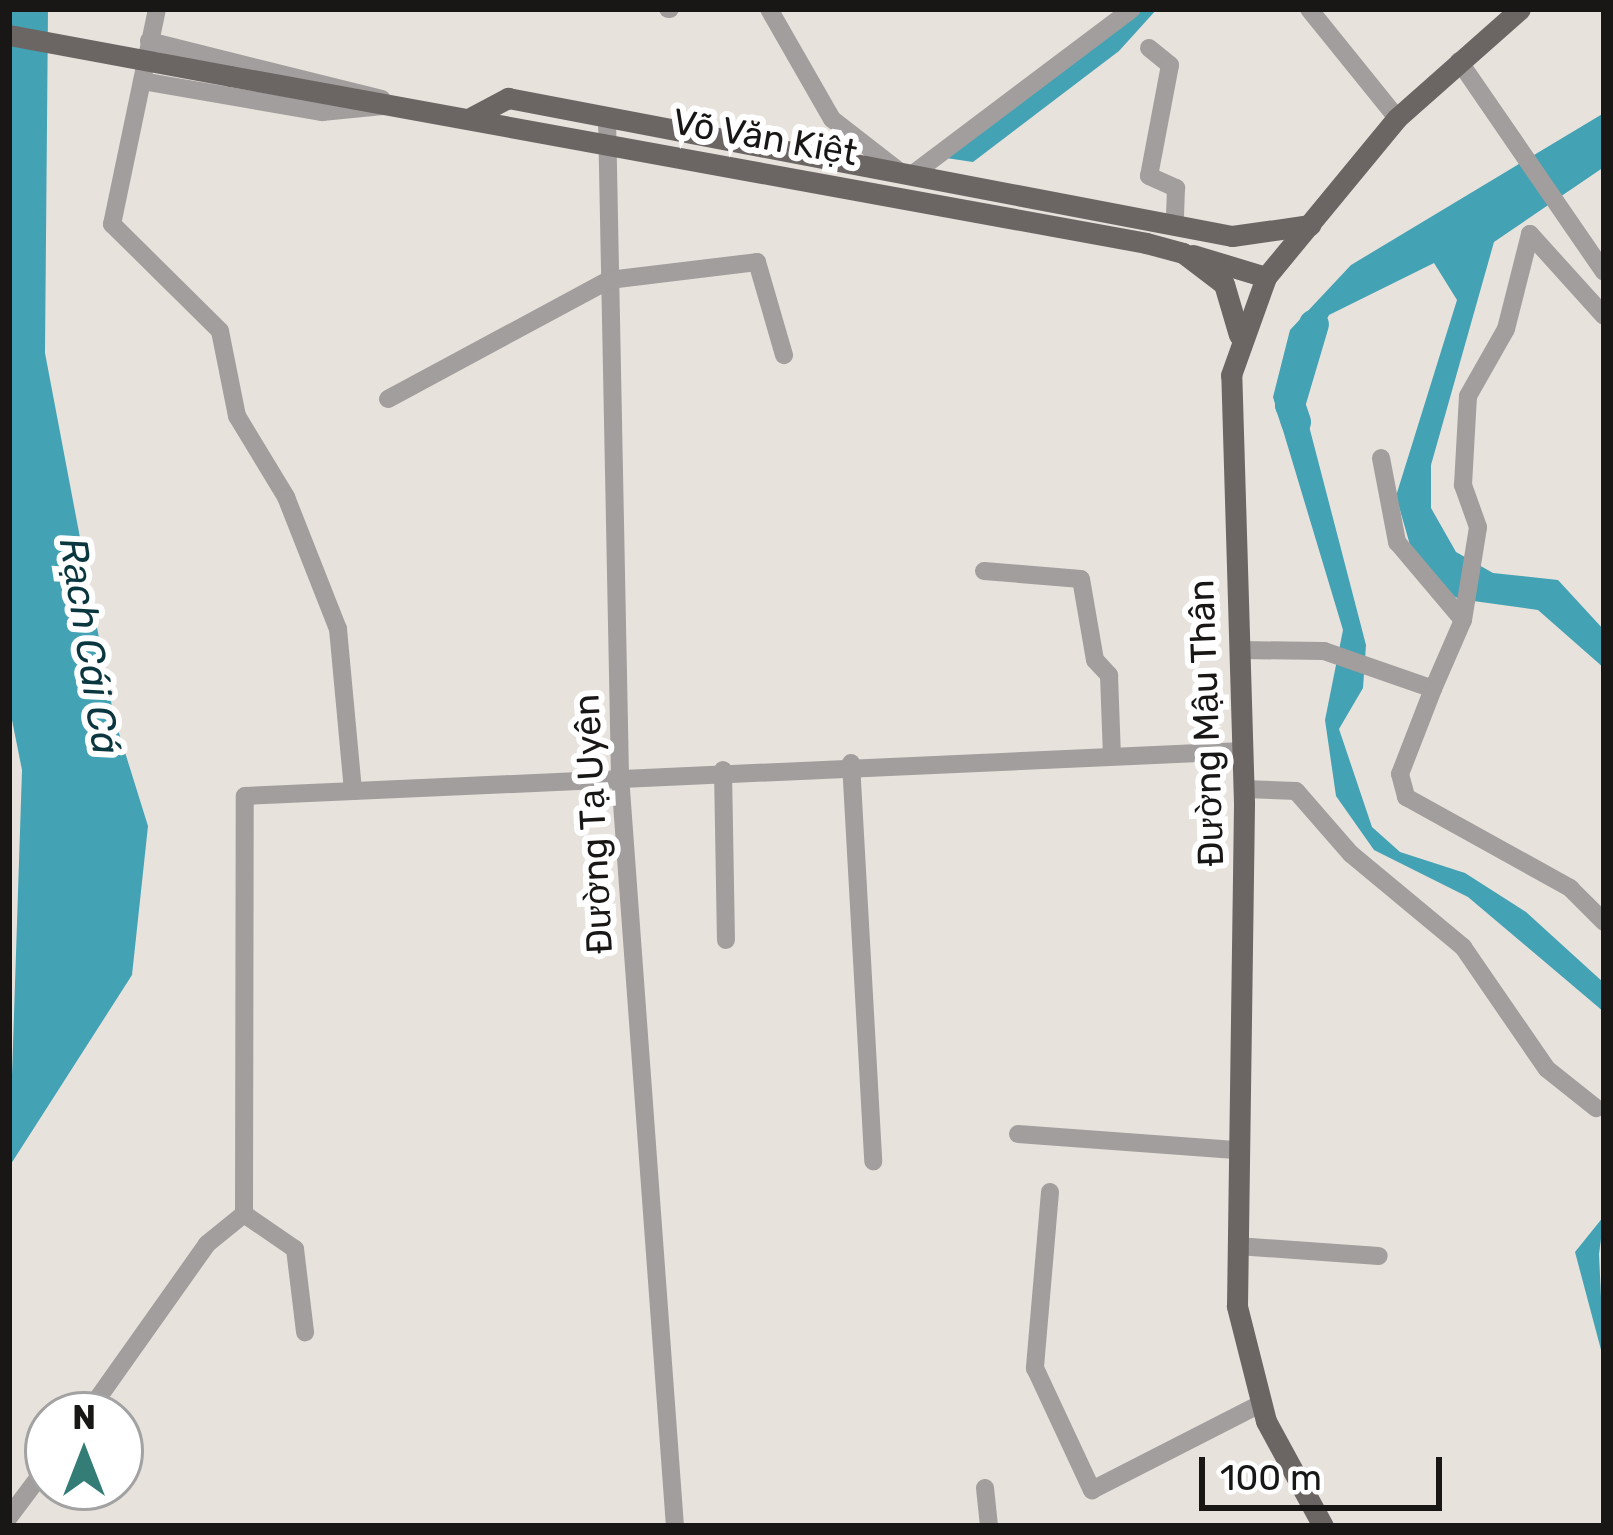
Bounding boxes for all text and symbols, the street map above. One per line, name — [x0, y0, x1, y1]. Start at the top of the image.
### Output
street label: Võ Văn Kiệt — [669, 99, 861, 175]
water label: Rạch Cái Cá — [49, 534, 129, 758]
street label: Đường Mậu Thân — [1179, 578, 1233, 868]
street label: Đường Tạ Uyên — [565, 693, 621, 955]
north arrow — [24, 1391, 144, 1511]
text: N — [72, 1398, 96, 1437]
scale bar — [1205, 1433, 1448, 1507]
text: 100 m — [1220, 1456, 1322, 1499]

